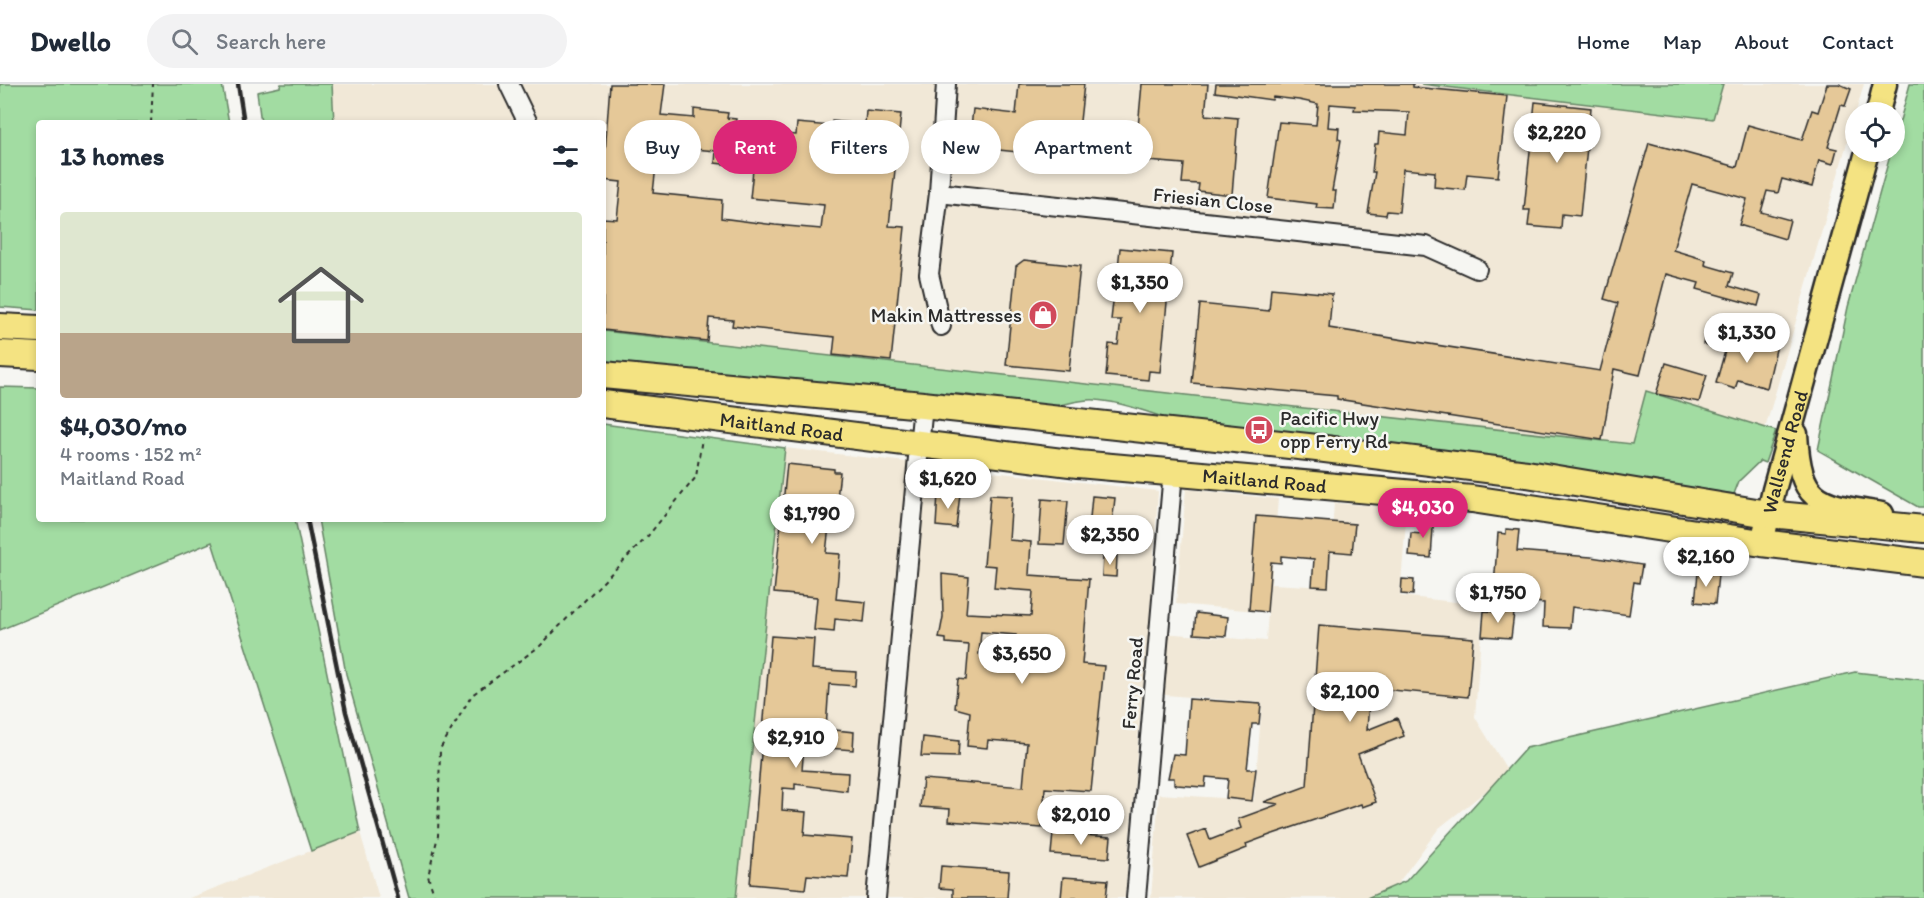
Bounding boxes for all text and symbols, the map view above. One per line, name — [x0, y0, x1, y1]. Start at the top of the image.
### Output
search box — [147, 14, 567, 68]
text: Dwello — [30, 24, 111, 58]
icon: search — [168, 25, 201, 58]
text: Search here — [216, 28, 326, 55]
text: Home — [1577, 29, 1630, 54]
text: Map — [1663, 29, 1702, 54]
text: About — [1735, 29, 1789, 54]
text: Contact — [1822, 29, 1894, 54]
map controls — [1845, 102, 1905, 162]
button: locate — [1845, 102, 1905, 162]
pin: $2,220 — [1508, 113, 1606, 164]
chip: Buy — [624, 120, 701, 174]
chip: Rent — [713, 120, 797, 174]
chip: Filters — [809, 120, 909, 174]
chip: New — [921, 120, 1001, 174]
chip: Apartment — [1013, 120, 1153, 174]
text: $2,220 — [1528, 120, 1586, 144]
text: 13 homes — [60, 140, 164, 172]
icon: filters — [549, 140, 582, 173]
street label: Friesian Close — [1152, 182, 1274, 218]
icon: home — [267, 251, 375, 359]
pin: $1,350 — [1091, 263, 1189, 314]
text: $1,350 — [1111, 270, 1169, 294]
shop icon: Makin Mattresses — [1027, 299, 1059, 331]
place label: Makin Mattresses — [871, 303, 1022, 327]
pin: $1,330 — [1698, 313, 1796, 364]
text: $1,330 — [1718, 320, 1776, 344]
street label: Wallsend Road — [1757, 387, 1813, 516]
place label: Pacific Hwy opp Ferry Rd — [1280, 406, 1388, 453]
street label: Maitland Road — [718, 407, 845, 446]
text: $4,030/mo — [60, 410, 187, 442]
bus stop icon: Pacific Hwy opp Ferry Rd — [1243, 414, 1275, 446]
text: 4 rooms · 152 m² — [60, 442, 202, 466]
pin: $1,620 — [899, 459, 997, 510]
street label: Maitland Road — [1201, 463, 1328, 498]
text: Maitland Road — [60, 466, 184, 490]
text: $1,620 — [919, 466, 977, 490]
pin: $4,030 — [1374, 488, 1472, 539]
pin: $1,790 — [763, 494, 861, 545]
text: $4,030 — [1392, 495, 1454, 519]
text: $1,790 — [784, 501, 840, 525]
pin: $2,350 — [1061, 515, 1159, 566]
text: $2,350 — [1080, 522, 1140, 546]
pin: $2,160 — [1657, 537, 1755, 588]
text: $2,160 — [1677, 544, 1735, 568]
pin: $1,750 — [1449, 573, 1547, 624]
text: $1,750 — [1470, 580, 1526, 604]
pin: $3,650 — [973, 634, 1071, 685]
street label: Ferry Road — [1116, 636, 1148, 730]
text: $3,650 — [992, 641, 1052, 665]
pin: $2,100 — [1301, 672, 1399, 723]
text: $2,100 — [1320, 679, 1380, 703]
pin: $2,910 — [747, 718, 845, 769]
text: $2,910 — [767, 725, 825, 749]
pin: $2,010 — [1032, 795, 1130, 846]
text: $2,010 — [1051, 802, 1111, 826]

